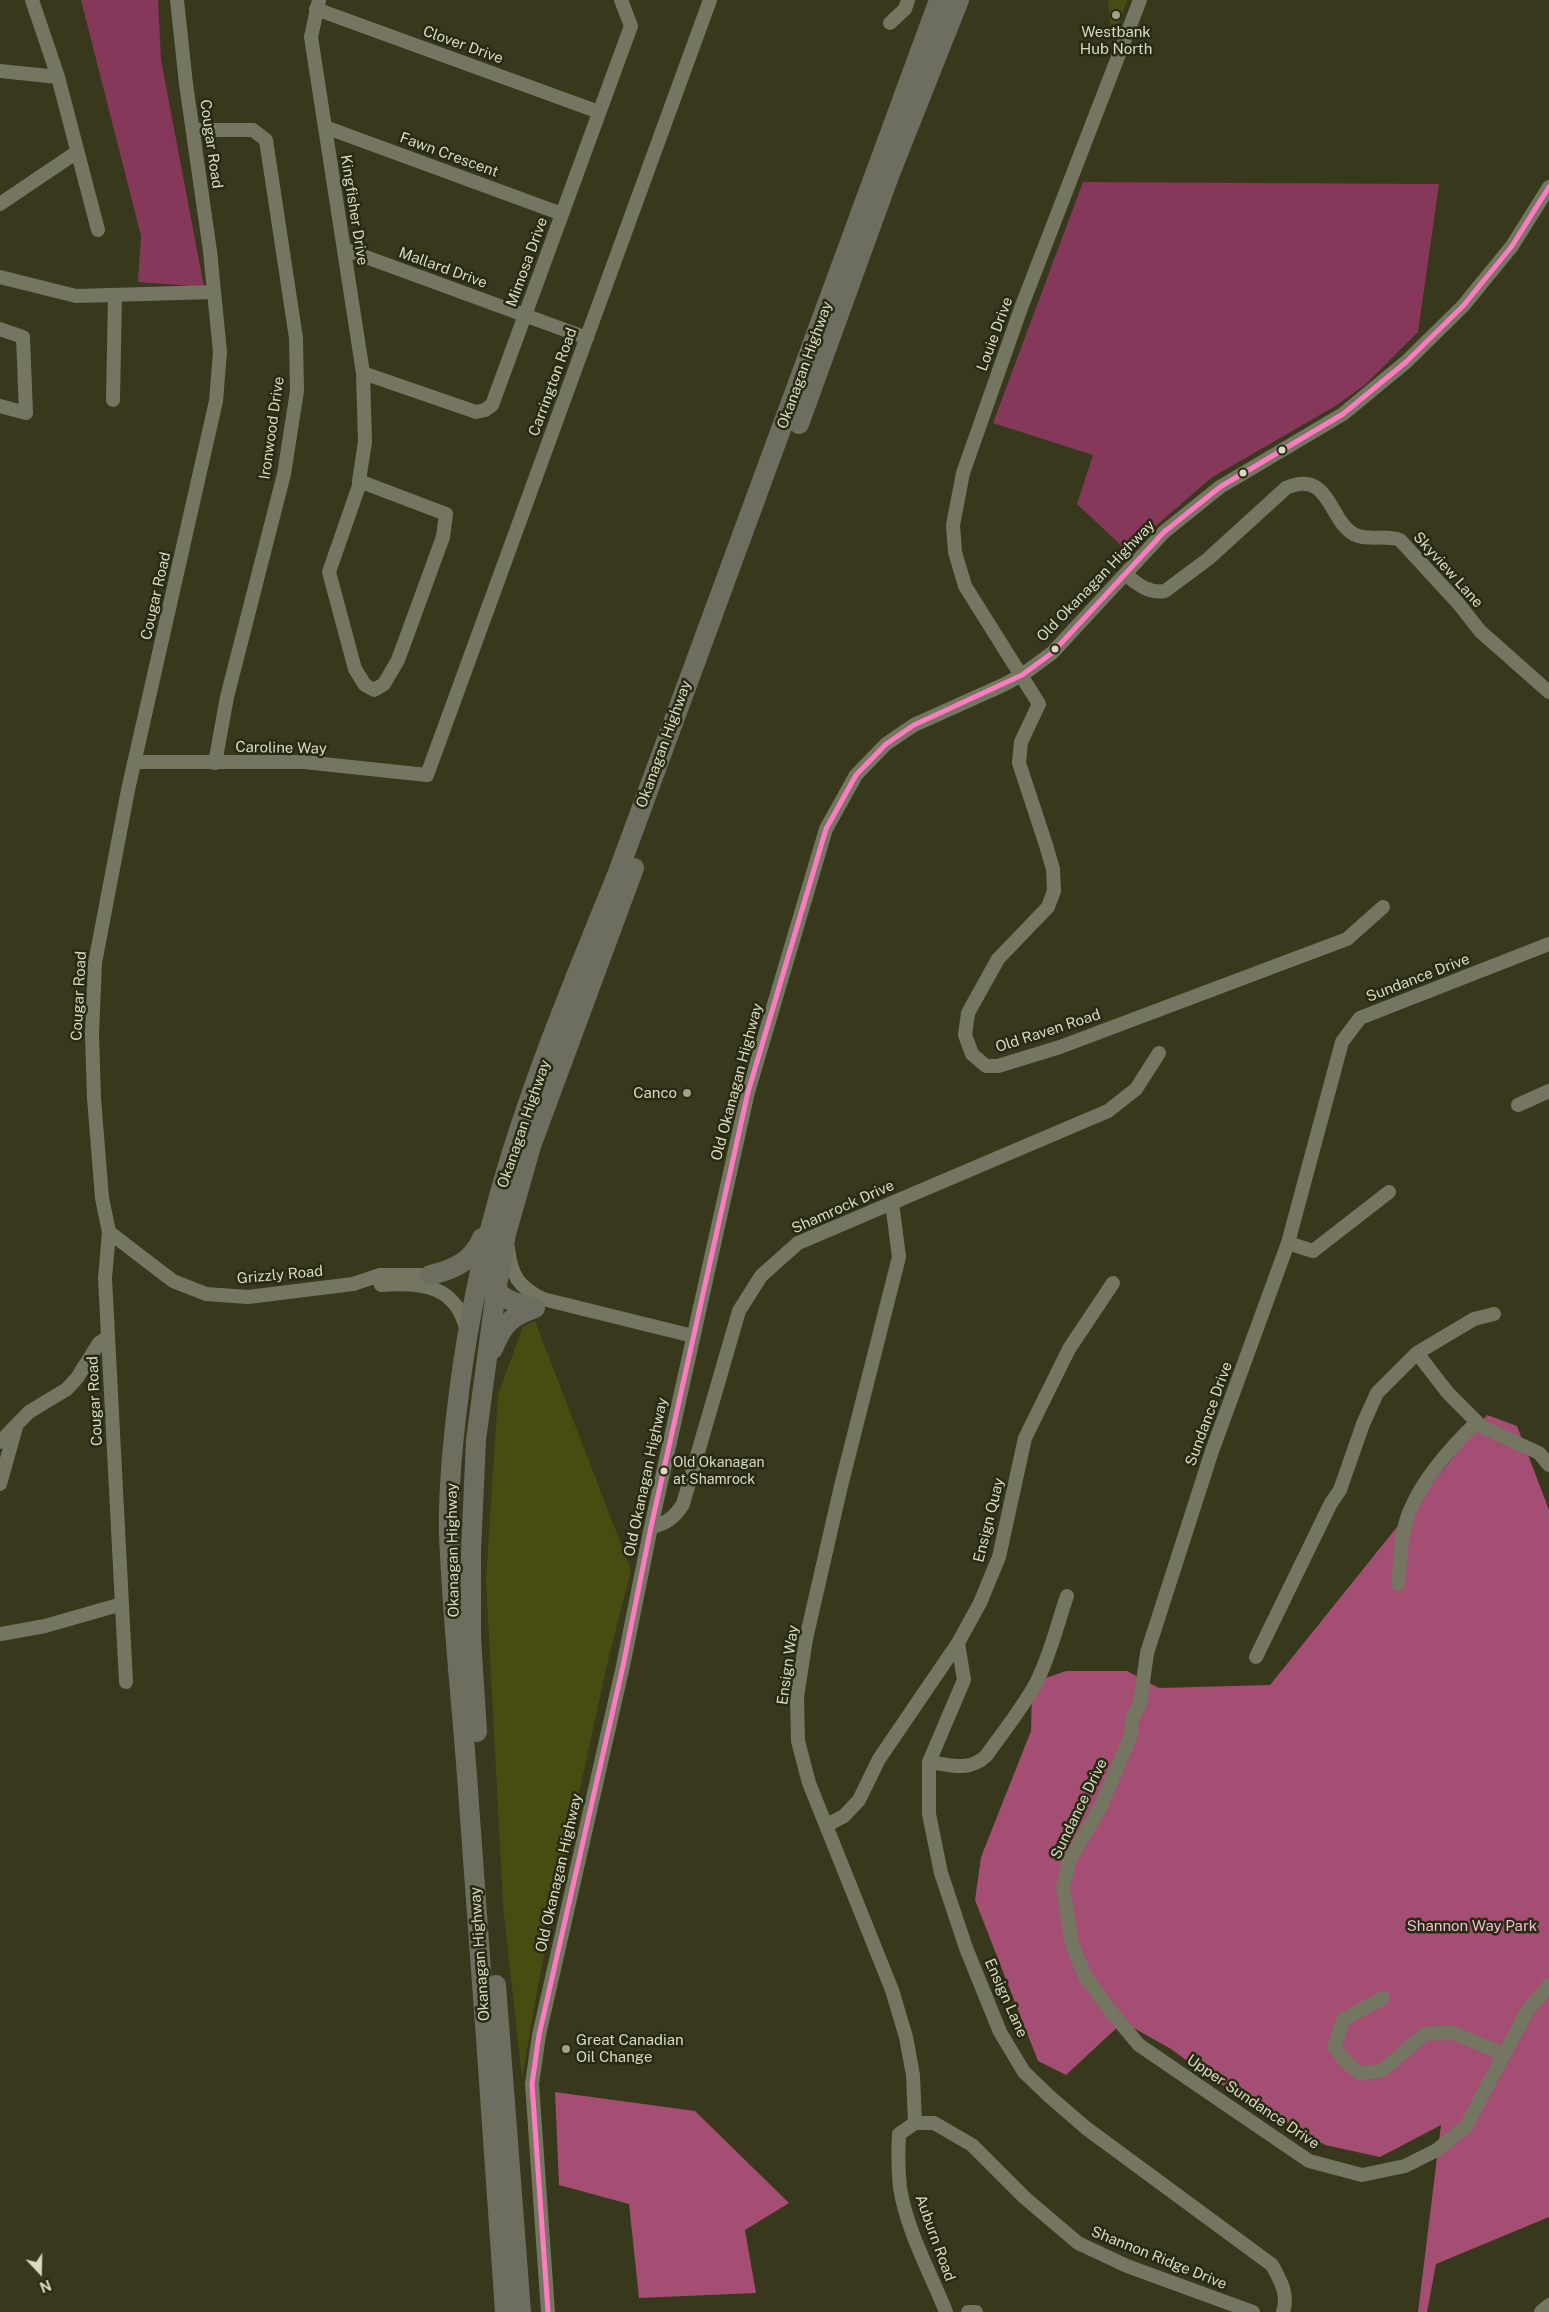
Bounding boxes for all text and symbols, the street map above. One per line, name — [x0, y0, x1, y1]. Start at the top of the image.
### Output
marker: Westbank Hub North — [1110, 9, 1122, 21]
street label: Clover Drive — [420, 22, 506, 68]
place label: Westbank Hub North — [1080, 23, 1152, 58]
street label: Cougar Road — [196, 98, 226, 190]
street label: Fawn Crescent — [397, 129, 501, 181]
street label: Kingfisher Drive — [336, 153, 372, 267]
street label: Mimosa Drive — [502, 215, 552, 309]
street label: Mallard Drive — [396, 244, 490, 292]
street label: Louie Drive — [973, 295, 1017, 373]
street label: Okanagan Highway — [774, 299, 836, 431]
street label: Carrington Road — [525, 325, 581, 439]
street label: Ironwood Drive — [256, 375, 288, 481]
unlabelled marker — [1277, 445, 1287, 455]
unlabelled marker — [1238, 468, 1248, 478]
street label: Old Okanagan Highway — [1033, 516, 1159, 646]
street label: Skyview Lane — [1409, 528, 1487, 612]
street label: Cougar Road — [137, 550, 175, 642]
unlabelled marker — [1050, 644, 1060, 654]
street label: Okanagan Highway — [633, 678, 695, 810]
street label: Caroline Way — [235, 738, 327, 758]
street label: Sundance Drive — [1364, 950, 1472, 1006]
street label: Cougar Road — [68, 951, 90, 1041]
street label: Old Okanagan Highway — [707, 1001, 767, 1163]
street label: Old Raven Road — [993, 1006, 1103, 1056]
street label: Okanagan Highway — [494, 1057, 554, 1191]
place label: Canco — [633, 1084, 677, 1102]
marker: Canco — [681, 1087, 693, 1099]
street label: Shamrock Drive — [789, 1176, 897, 1238]
street label: Grizzly Road — [236, 1262, 324, 1288]
street label: Cougar Road — [84, 1356, 106, 1446]
street label: Sundance Drive — [1182, 1359, 1236, 1469]
street label: Old Okanagan Highway — [620, 1396, 672, 1558]
place label: Old Okanagan at Shamrock — [673, 1455, 765, 1488]
marker: Old Okanagan at Shamrock — [659, 1466, 669, 1476]
street label: Ensign Quay — [970, 1476, 1008, 1564]
street label: Okanagan Highway — [443, 1483, 463, 1617]
street label: Ensign Way — [773, 1624, 803, 1706]
street label: Sundance Drive — [1047, 1756, 1111, 1862]
street label: Old Okanagan Highway — [532, 1792, 586, 1954]
street label: Okanagan Highway — [466, 1886, 494, 2022]
park label: Shannon Way Park — [1407, 1917, 1537, 1935]
street label: Ensign Lane — [981, 1956, 1031, 2040]
place label: Great Canadian Oil Change — [576, 2031, 684, 2066]
marker: Great Canadian Oil Change — [560, 2043, 572, 2055]
street label: Upper Sundance Drive — [1183, 2051, 1323, 2153]
street label: Auburn Road — [911, 2192, 959, 2284]
street label: Shannon Ridge Drive — [1088, 2223, 1230, 2293]
north arrow — [15, 2247, 65, 2297]
text: N — [37, 2277, 53, 2295]

